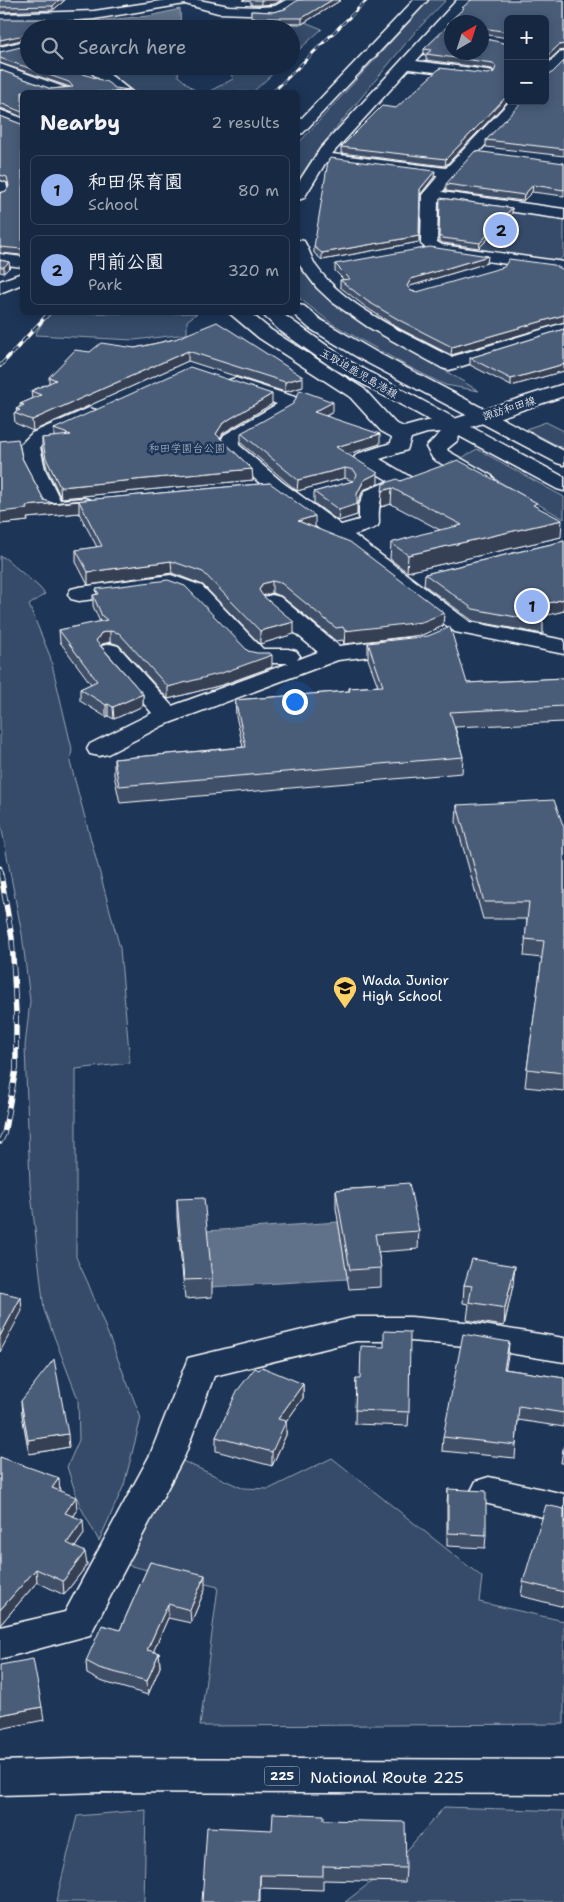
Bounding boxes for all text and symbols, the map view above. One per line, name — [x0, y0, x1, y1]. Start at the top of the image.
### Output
north arrow — [444, 15, 489, 60]
map controls — [504, 15, 549, 105]
button: + — [504, 15, 549, 60]
search box — [20, 20, 300, 75]
icon: search — [38, 34, 66, 62]
text: Search here — [78, 35, 187, 60]
button: − — [504, 60, 549, 105]
text: Nearby — [40, 109, 120, 137]
text: 2 results — [211, 112, 280, 133]
text: 和田保育園 — [88, 169, 183, 194]
text: 1 — [53, 180, 61, 201]
text: 80 m — [238, 180, 279, 201]
text: School — [88, 194, 138, 215]
pin: 2 — [485, 211, 517, 249]
text: 門前公園 — [88, 249, 164, 274]
text: 2 — [51, 260, 63, 281]
text: 320 m — [228, 260, 279, 281]
text: Park — [88, 274, 122, 295]
street label: 玉取迫鹿児島港線 — [317, 345, 401, 402]
street label: 諏訪和田線 — [481, 393, 538, 424]
park label: 和田学園台公園 — [149, 441, 226, 456]
pin: 1 — [516, 587, 548, 625]
your location — [282, 689, 308, 715]
place label: Wada Junior High School — [362, 971, 450, 1005]
school or university icon: Wada Junior High School — [332, 975, 358, 1009]
road number: 225 — [264, 1766, 300, 1785]
street label: National Route 225 — [310, 1767, 464, 1788]

